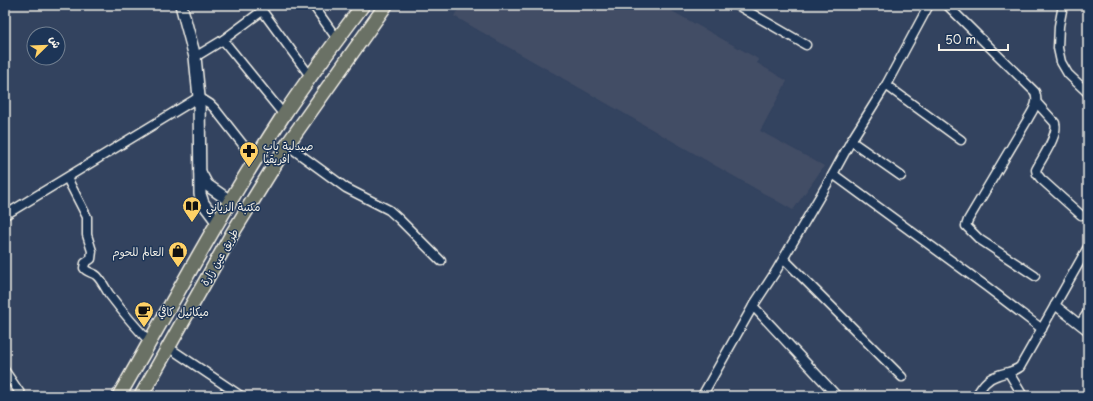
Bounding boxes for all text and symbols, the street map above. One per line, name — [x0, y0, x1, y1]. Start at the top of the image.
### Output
north arrow — [26, 26, 66, 66]
scale bar — [939, 26, 1008, 52]
text: 50 m — [945, 30, 976, 48]
text: ش — [45, 33, 66, 51]
place label: صيدلية باب افريقيا — [263, 137, 313, 167]
pharmacy icon: صيدلية باب افريقيا — [238, 140, 260, 168]
library icon: مكتبة الزياني — [181, 195, 203, 223]
place label: مكتبة الزياني — [206, 198, 261, 218]
street label: طريق عين زارة — [196, 225, 242, 289]
shop icon: العالم للحوم — [167, 240, 189, 268]
place label: العالم للحوم — [112, 243, 164, 261]
cafe icon: ميكائيل كافي — [133, 300, 155, 328]
place label: ميكائيل كافي — [158, 303, 209, 320]

